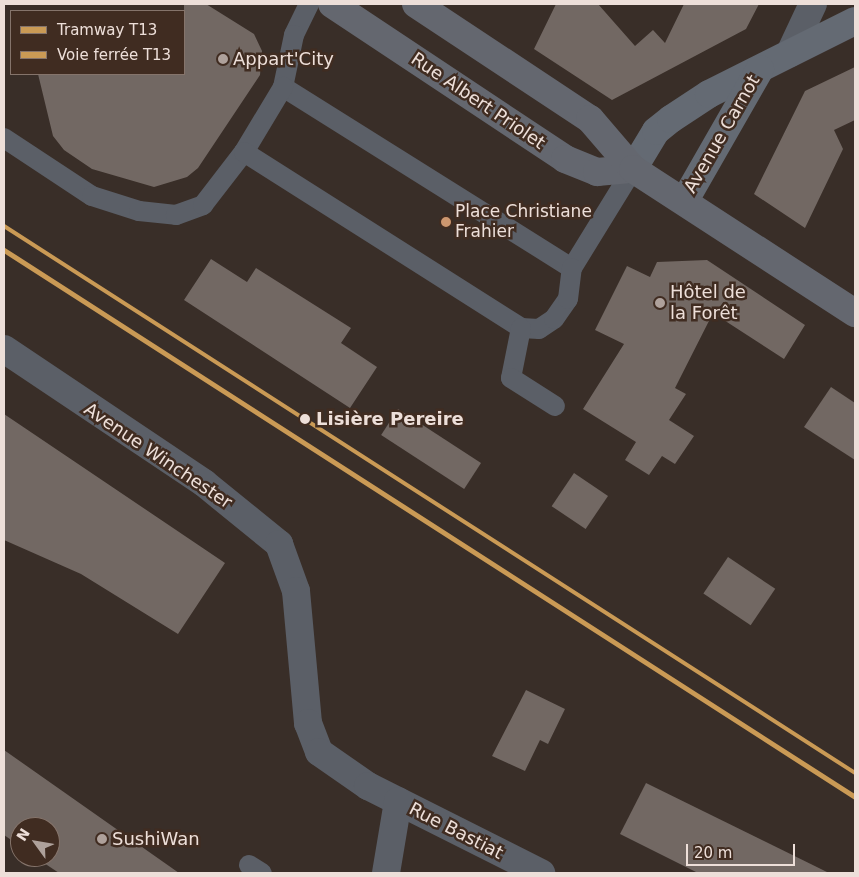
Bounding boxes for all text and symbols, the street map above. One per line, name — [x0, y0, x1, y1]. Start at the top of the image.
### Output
legend — [10, 10, 185, 75]
text: Tramway T13 — [57, 21, 157, 39]
text: Voie ferrée T13 — [57, 46, 171, 64]
place label: Appart'City — [233, 48, 334, 70]
street label: Rue Albert Priolet — [407, 48, 549, 154]
marker: Appart'City — [217, 53, 229, 65]
street label: Avenue Carnot — [679, 71, 765, 197]
place label: Place Christiane Frahier — [455, 202, 592, 242]
marker: Place Christiane Frahier — [441, 217, 451, 227]
place label: Hôtel de la Forêt — [670, 282, 746, 324]
marker: Hôtel de la Forêt — [654, 297, 666, 309]
street label: Avenue Winchester — [80, 398, 236, 514]
place label: Lisière Pereire — [316, 408, 464, 430]
marker: Lisière Pereire — [298, 412, 312, 426]
street label: Rue Bastiat — [405, 798, 507, 864]
north arrow — [10, 817, 60, 867]
text: N — [13, 825, 33, 844]
place label: SushiWan — [112, 828, 200, 850]
marker: SushiWan — [96, 833, 108, 845]
scale bar — [689, 834, 798, 866]
text: 20 m — [694, 844, 732, 862]

